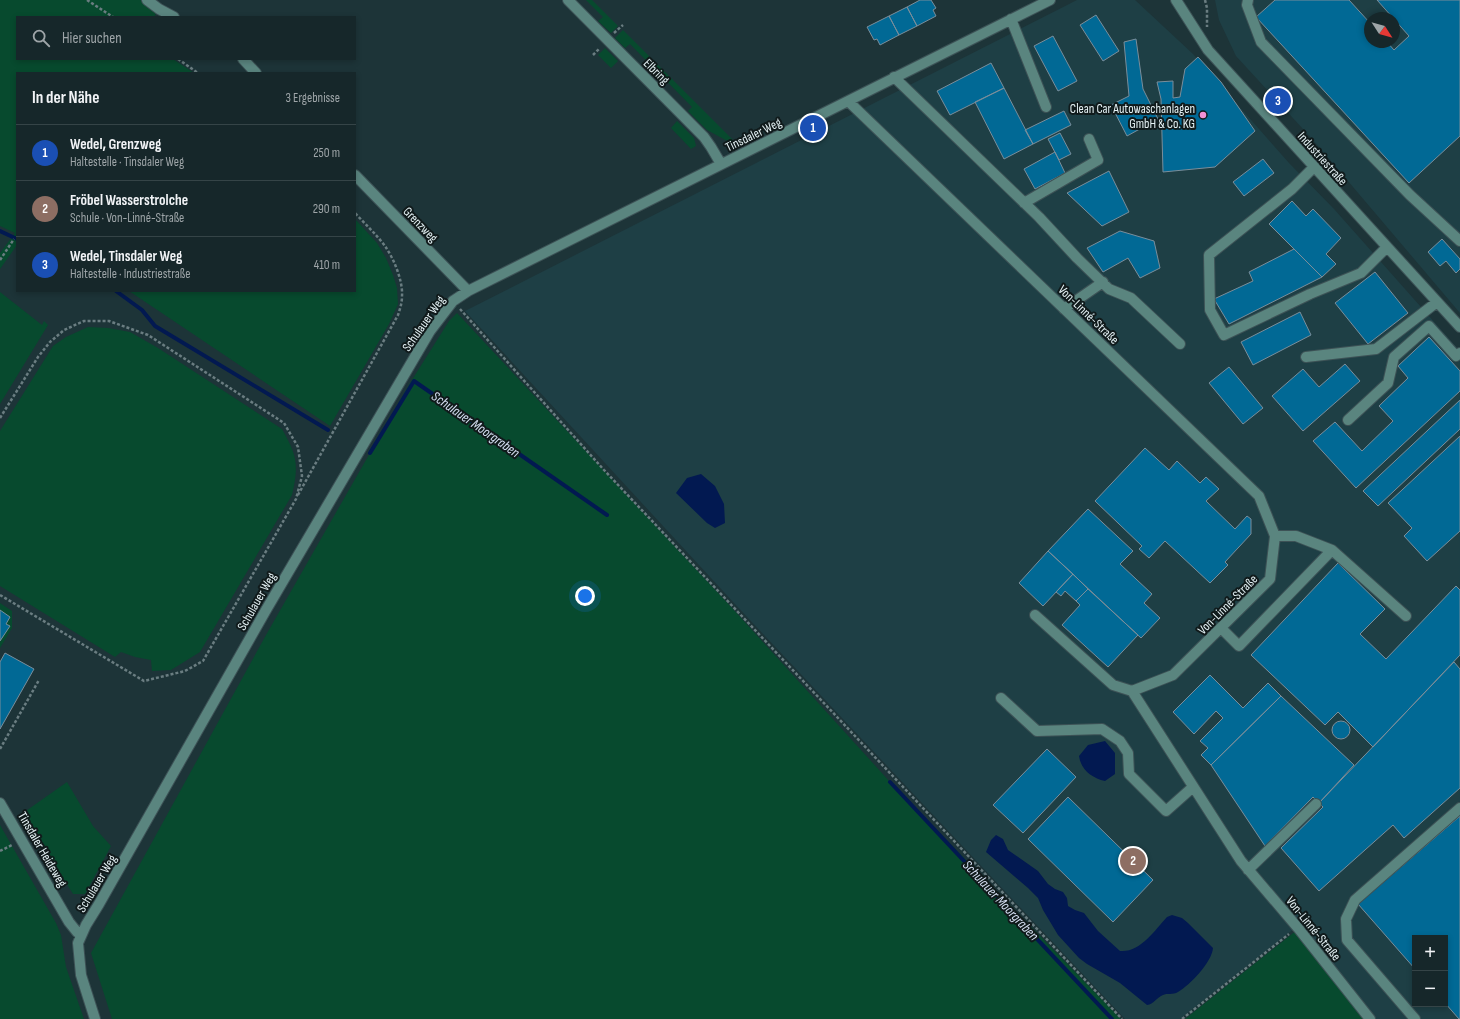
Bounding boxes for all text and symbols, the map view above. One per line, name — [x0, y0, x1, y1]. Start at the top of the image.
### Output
north arrow — [1364, 12, 1400, 48]
search box — [16, 16, 356, 60]
icon: search — [30, 27, 52, 49]
text: Hier suchen — [62, 29, 122, 48]
street label: Elbring — [640, 55, 673, 88]
pin: 3 — [1265, 86, 1291, 116]
text: In der Nähe — [32, 88, 99, 108]
text: 3 Ergebnisse — [286, 90, 340, 106]
place label: Clean Car Autowaschanlagen GmbH & Co. KG — [1070, 101, 1195, 132]
marker: Clean Car Autowaschanlagen GmbH & Co. KG — [1198, 110, 1208, 120]
pin: 1 — [800, 113, 826, 143]
street label: Tinsdaler Weg — [723, 114, 784, 155]
street label: Industriestraße — [1294, 128, 1351, 189]
text: Wedel, Grenzweg — [70, 135, 161, 154]
text: 1 — [42, 145, 48, 161]
text: 250 m — [313, 145, 340, 161]
text: Haltestelle · Tinsdaler Weg — [70, 154, 184, 170]
text: Fröbel Wasserstrolche — [70, 191, 188, 210]
text: 2 — [42, 201, 48, 217]
text: 290 m — [313, 201, 340, 217]
street label: Grenzweg — [400, 204, 441, 246]
text: Schule · Von-Linné-Straße — [70, 210, 184, 226]
text: Wedel, Tinsdaler Weg — [70, 247, 182, 266]
text: 3 — [42, 257, 48, 273]
text: 410 m — [314, 257, 340, 273]
text: Haltestelle · Industriestraße — [70, 266, 191, 282]
street label: Von-Linné-Straße — [1055, 282, 1122, 348]
street label: Schulauer Weg — [399, 293, 449, 355]
water label: Schulauer Moorgraben — [428, 388, 523, 461]
street label: Schulauer Weg — [234, 570, 280, 633]
street label: Von-Linné-Straße — [1194, 571, 1261, 638]
your location — [575, 586, 595, 606]
street label: Tinsdaler Heideweg — [14, 809, 70, 890]
pin: 2 — [1120, 846, 1146, 876]
street label: Schulauer Weg — [73, 852, 120, 915]
water label: Schulauer Moorgraben — [959, 857, 1042, 944]
street label: Von-Linné-Straße — [1282, 893, 1344, 964]
map controls — [1412, 935, 1448, 1007]
button: + — [1412, 935, 1448, 971]
button: − — [1412, 971, 1448, 1007]

